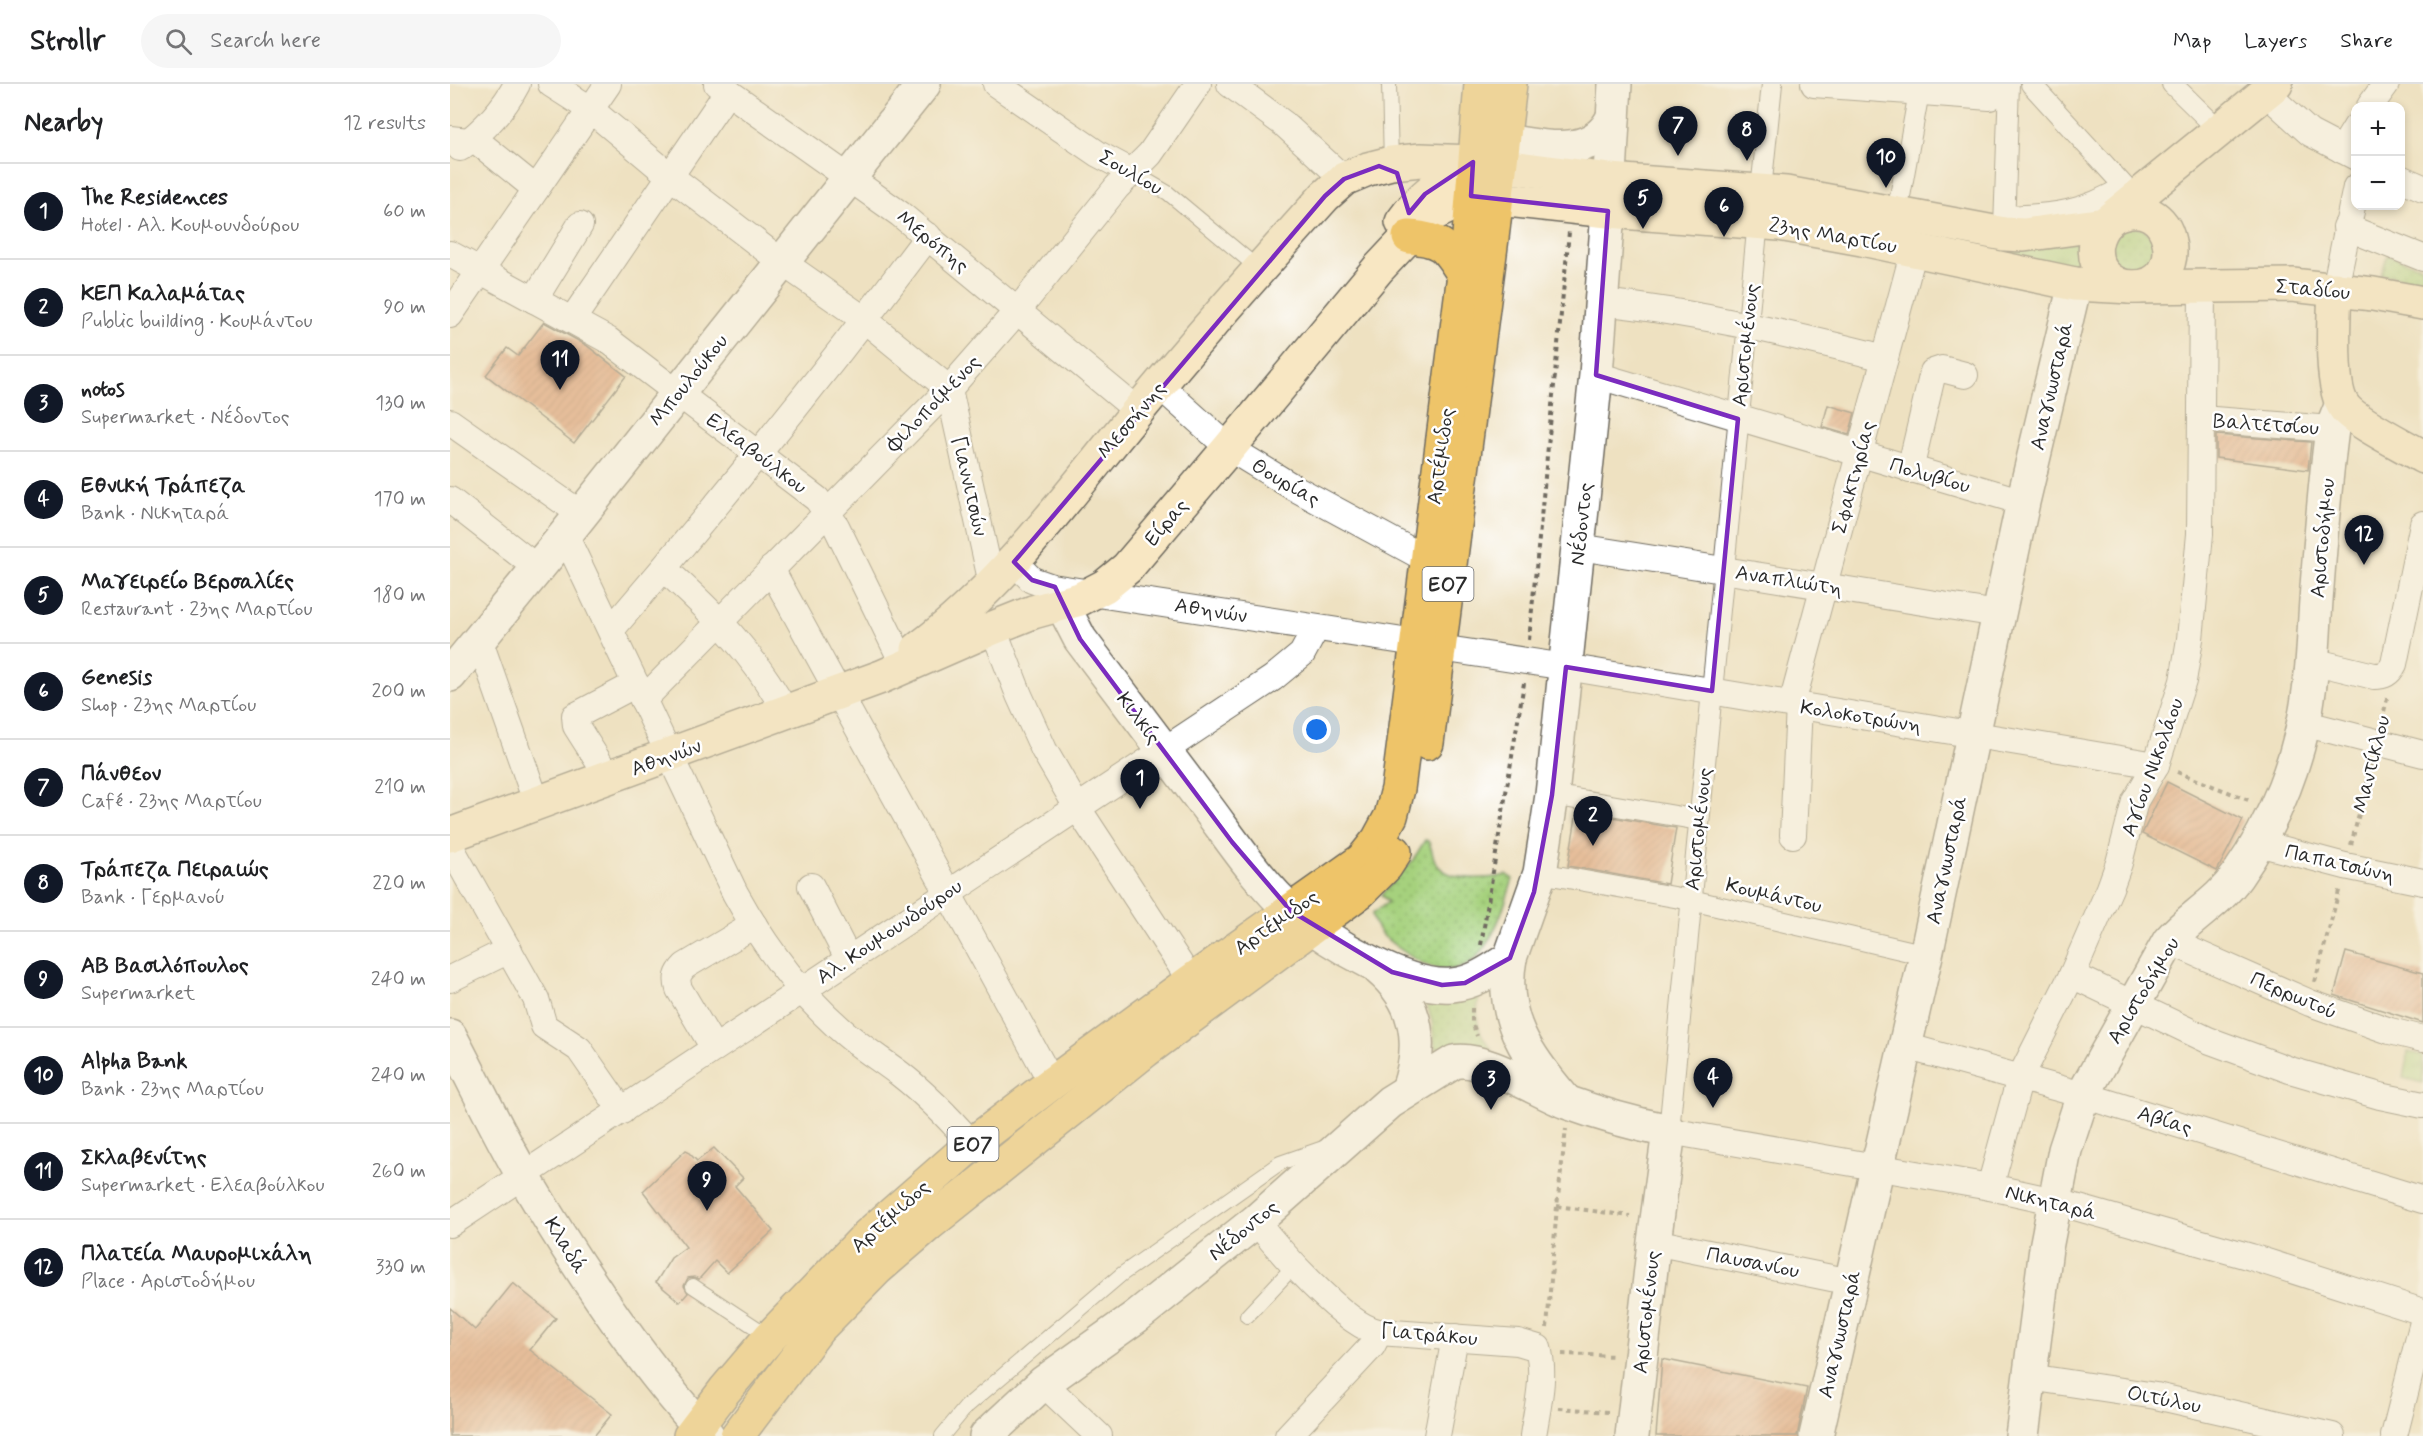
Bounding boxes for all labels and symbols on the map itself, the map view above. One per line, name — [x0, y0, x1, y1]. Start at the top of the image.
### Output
pin: 7 — [1658, 106, 1698, 156]
pin: 8 — [1728, 112, 1766, 161]
pin: 10 — [1866, 138, 1906, 188]
street label: Σουλίου — [1093, 143, 1168, 202]
pin: 5 — [1624, 180, 1662, 229]
pin: 6 — [1704, 188, 1744, 237]
street label: Μερόπης — [890, 204, 975, 280]
street label: 23ης Μαρτίου — [1767, 211, 1899, 261]
street label: Σταδίου — [2275, 273, 2351, 307]
street label: Αριστομένους — [1725, 282, 1766, 408]
street label: Αναγνωσταρά — [2024, 319, 2080, 453]
street label: Μπουλούκου — [643, 328, 735, 433]
pin: 11 — [540, 340, 580, 390]
street label: Φιλοποίμενος — [880, 349, 987, 459]
street label: Μεσσήνης — [1091, 376, 1173, 465]
street label: Αρτέμιδος — [1419, 406, 1462, 506]
street label: Ελεαβούλκου — [700, 407, 813, 501]
street label: Βαλτετσίου — [2212, 407, 2320, 443]
street label: Σφακτηρίας — [1825, 418, 1882, 537]
street label: Γιαννιτσών — [944, 433, 994, 539]
street label: Πολυβίου — [1886, 451, 1973, 501]
street label: Θουρίας — [1246, 452, 1325, 514]
street label: Αριστοδήμου — [2304, 477, 2342, 599]
street label: Νέδοντος — [1563, 481, 1600, 567]
street label: Είρας — [1138, 493, 1195, 552]
pin: 12 — [2344, 516, 2384, 565]
street label: Αναπλιώτη — [1733, 559, 1844, 603]
road number: ΕΟ7 — [1422, 567, 1474, 601]
street label: Αθηνών — [1173, 591, 1249, 631]
street label: Κιλκίς — [1109, 687, 1167, 750]
street label: Κολοκοτρώνη — [1798, 694, 1923, 740]
street label: Αγίου Νικολάου — [2115, 694, 2191, 840]
street label: Μαντίκλου — [2346, 712, 2398, 816]
your location — [1302, 715, 1331, 744]
street label: Αθηνών — [627, 732, 705, 784]
pin: 1 — [1120, 760, 1160, 809]
street label: Αριστομένους — [1678, 766, 1719, 892]
street label: Αναγνωσταρά — [1920, 793, 1974, 927]
pin: 2 — [1574, 796, 1612, 846]
street label: Παπατσώνη — [2282, 838, 2397, 890]
street label: Κουμάντου — [1723, 871, 1825, 921]
street label: Αλ. Κουμουνδούρου — [811, 873, 968, 991]
street label: Αρτέμιδος — [1228, 883, 1324, 962]
street label: Αριστοδήμου — [2101, 932, 2187, 1049]
street label: Περρωτού — [2246, 965, 2341, 1027]
pin: 4 — [1694, 1058, 1732, 1108]
pin: 3 — [1472, 1060, 1510, 1110]
street label: Αβίας — [2134, 1099, 2195, 1142]
road number: ΕΟ7 — [948, 1127, 998, 1161]
pin: 9 — [688, 1162, 726, 1211]
street label: Αρτέμιδος — [844, 1173, 936, 1260]
street label: Νικηταρά — [2002, 1178, 2099, 1228]
street label: Νέδοντος — [1202, 1193, 1285, 1268]
street label: Κλαδά — [537, 1212, 593, 1279]
street label: Παυσανίου — [1704, 1240, 1802, 1286]
street label: Αριστομένους — [1626, 1249, 1667, 1375]
street label: Αναγνωσταρά — [1812, 1267, 1868, 1401]
street label: Γιατράκου — [1379, 1317, 1479, 1353]
street label: Οιτύλου — [2124, 1379, 2203, 1421]

